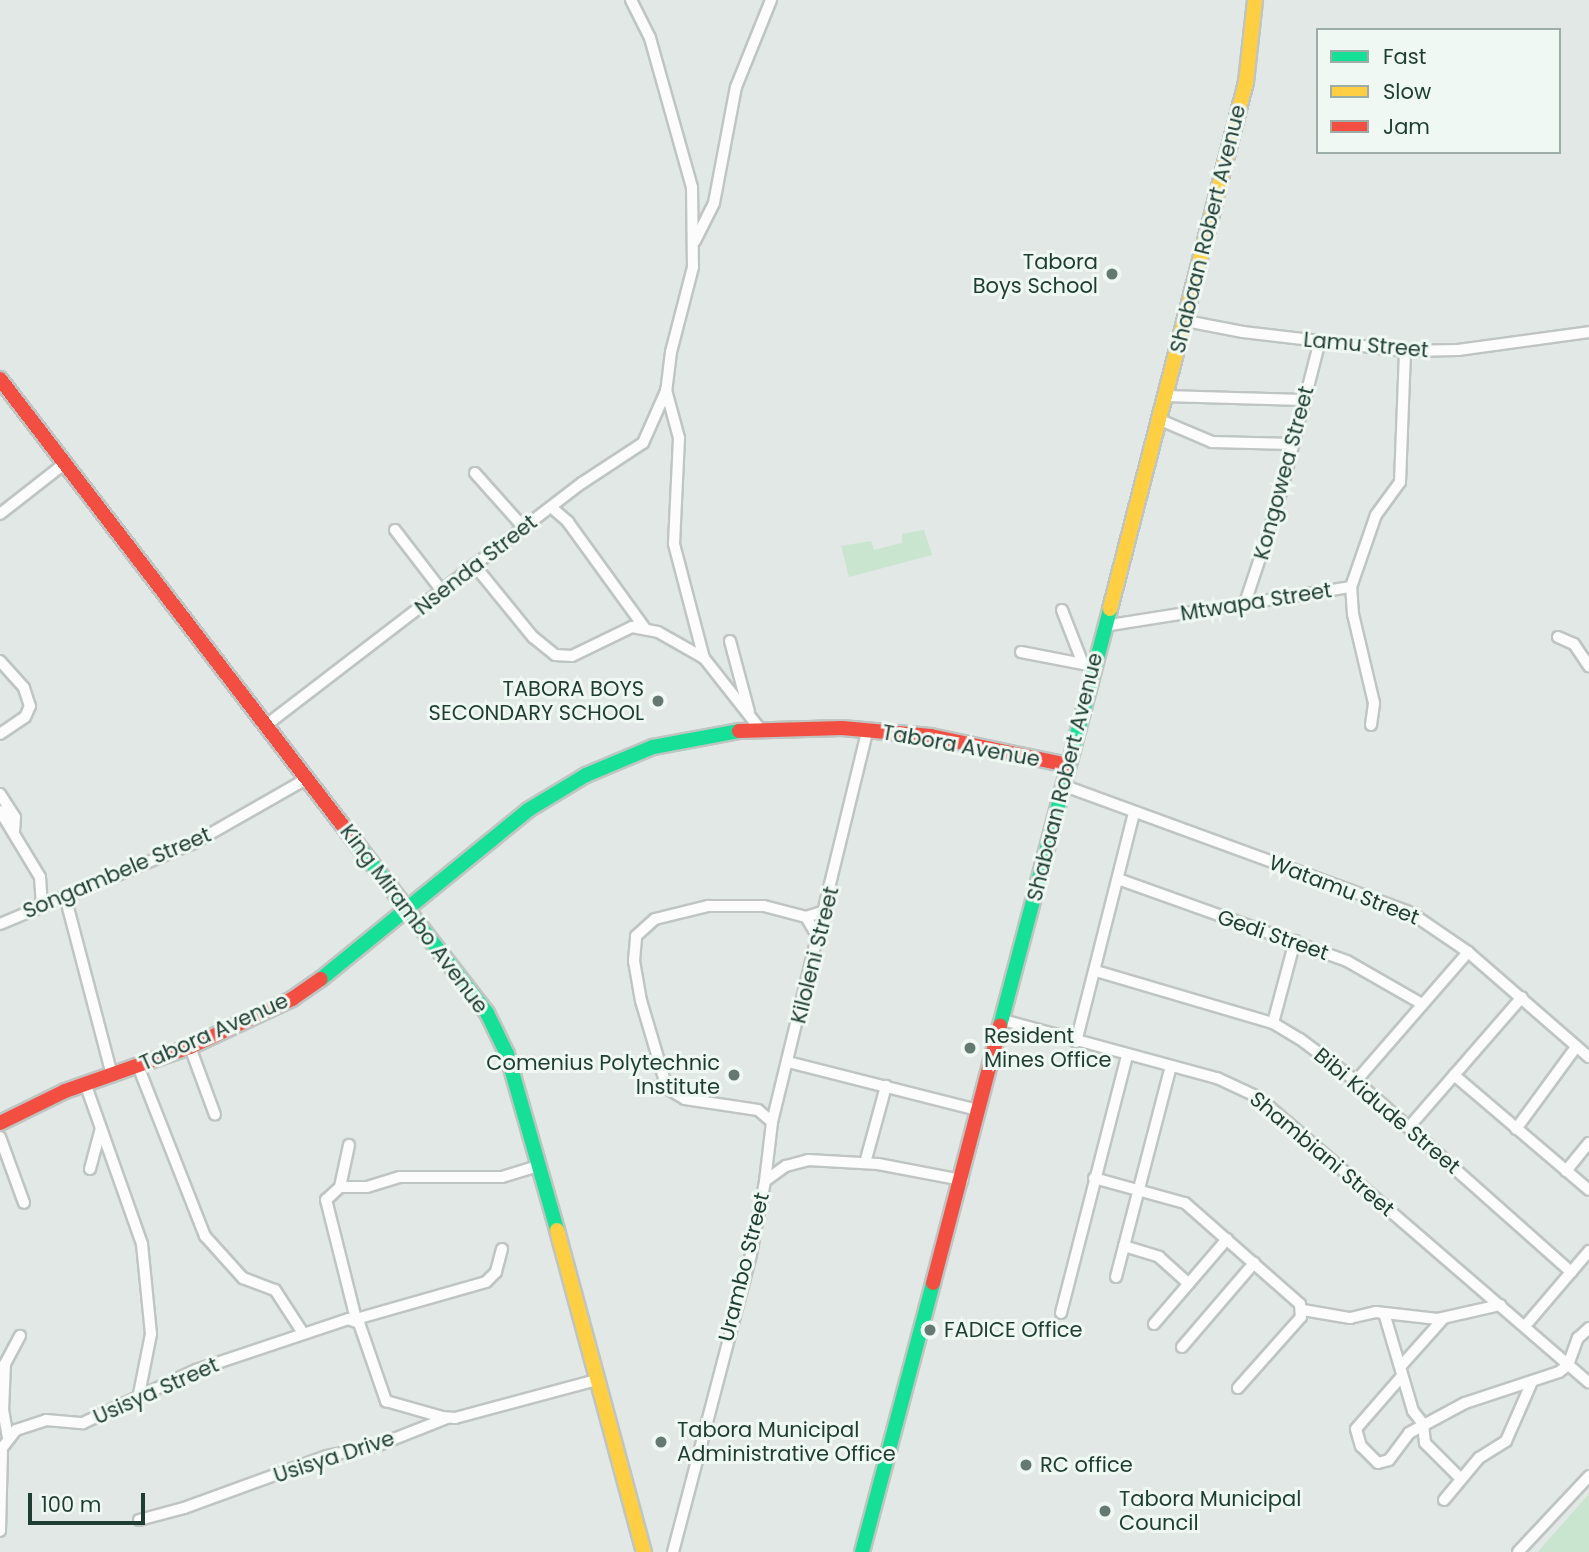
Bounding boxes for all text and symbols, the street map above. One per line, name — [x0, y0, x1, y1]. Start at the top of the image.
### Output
legend — [1316, 28, 1561, 154]
text: Fast — [1383, 42, 1426, 71]
text: Slow — [1383, 77, 1431, 106]
street label: Shabaan Robert Avenue — [1165, 102, 1251, 356]
text: Jam — [1383, 112, 1430, 141]
place label: Tabora Boys School — [973, 249, 1098, 299]
marker: Tabora Boys School — [1104, 266, 1120, 282]
street label: Lamu Street — [1302, 327, 1430, 363]
street label: Kongowea Street — [1249, 383, 1319, 563]
street label: Nsenda Street — [410, 510, 542, 620]
street label: Mtwapa Street — [1179, 578, 1333, 626]
street label: Shabaan Robert Avenue — [1022, 650, 1108, 904]
place label: TABORA BOYS SECONDARY SCHOOL — [429, 676, 644, 726]
marker: TABORA BOYS SECONDARY SCHOOL — [650, 693, 666, 709]
street label: Tabora Avenue — [880, 720, 1042, 772]
street label: King Mirambo Avenue — [335, 820, 493, 1018]
street label: Songambele Street — [19, 822, 215, 924]
street label: Watamu Street — [1265, 850, 1423, 930]
street label: Kiloleni Street — [786, 884, 844, 1026]
street label: Gedi Street — [1214, 904, 1332, 966]
street label: Tabora Avenue — [136, 988, 292, 1076]
place label: Resident Mines Office — [984, 1023, 1112, 1073]
marker: Resident Mines Office — [962, 1040, 978, 1056]
street label: Bibi Kidude Street — [1309, 1043, 1465, 1179]
place label: Comenius Polytechnic Institute — [486, 1050, 720, 1100]
marker: Comenius Polytechnic Institute — [726, 1067, 742, 1083]
street label: Shambiani Street — [1245, 1086, 1399, 1222]
street label: Urambo Street — [713, 1190, 775, 1344]
place label: FADICE Office — [944, 1317, 1083, 1343]
marker: FADICE Office — [922, 1322, 938, 1338]
street label: Usisya Street — [89, 1352, 223, 1430]
place label: Tabora Municipal Administrative Office — [677, 1417, 896, 1467]
street label: Usisya Drive — [270, 1426, 398, 1488]
marker: Tabora Municipal Administrative Office — [651, 1432, 671, 1452]
place label: RC office — [1040, 1452, 1133, 1478]
marker: RC office — [1018, 1457, 1034, 1473]
scale bar — [32, 1478, 149, 1522]
place label: Tabora Municipal Council — [1119, 1486, 1301, 1536]
text: 100 m — [41, 1490, 101, 1519]
marker: Tabora Municipal Council — [1097, 1503, 1113, 1519]

